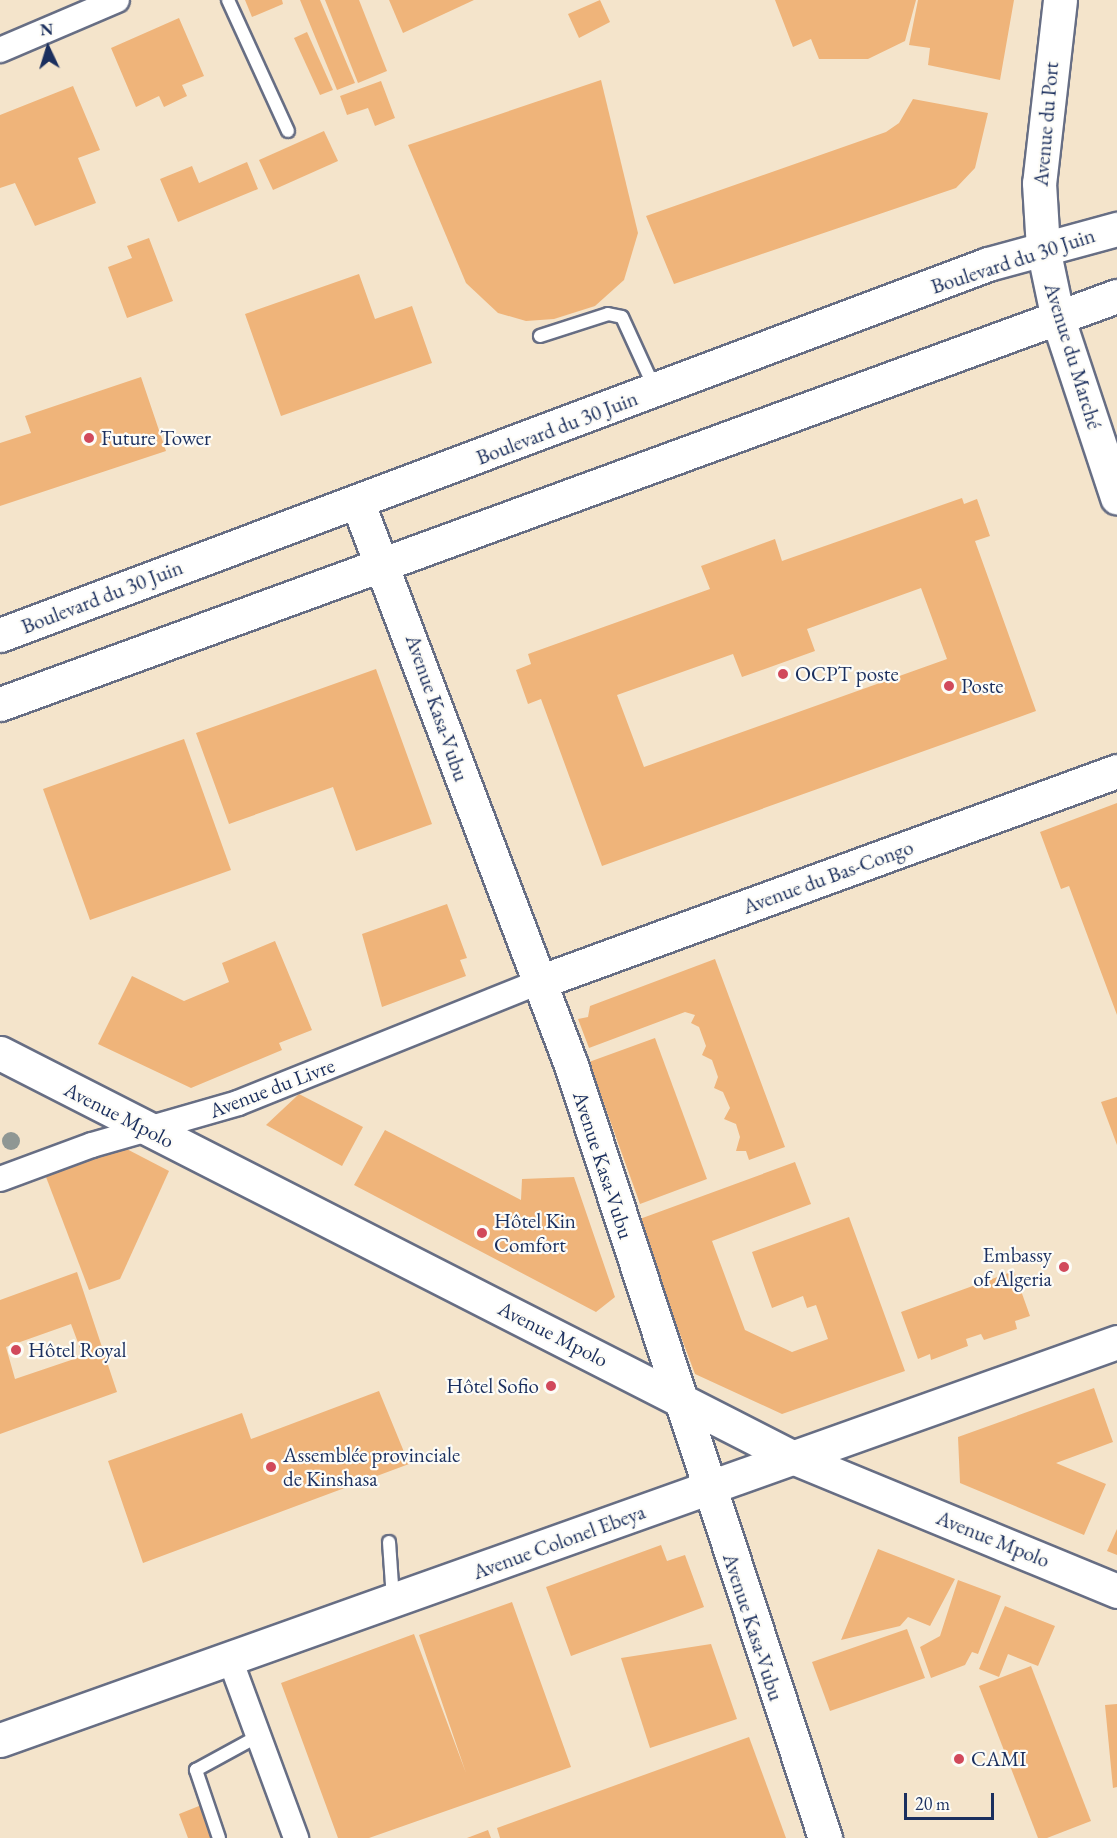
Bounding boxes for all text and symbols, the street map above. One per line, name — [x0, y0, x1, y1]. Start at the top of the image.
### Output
north arrow — [18, 18, 78, 78]
text: N — [40, 19, 54, 40]
street label: Avenue du Port — [1028, 61, 1064, 187]
street label: Boulevard du 30 Juin — [928, 223, 1098, 299]
street label: Avenue du Marché — [1039, 280, 1107, 432]
street label: Boulevard du 30 Juin — [473, 386, 641, 470]
place label: Future Tower — [101, 425, 211, 451]
marker: Future Tower — [82, 431, 96, 445]
street label: Boulevard du 30 Juin — [18, 555, 186, 639]
street label: Avenue Kasa-Vubu — [400, 631, 474, 785]
place label: OCPT poste — [795, 661, 899, 687]
marker: OCPT poste — [776, 667, 790, 681]
place label: Poste — [961, 673, 1004, 699]
marker: Poste — [942, 679, 956, 693]
street label: Avenue du Bas-Congo — [739, 834, 917, 920]
street label: Avenue du Livre — [206, 1053, 338, 1123]
street label: Avenue Mpolo — [60, 1077, 178, 1153]
street label: Avenue Kasa-Vubu — [567, 1088, 639, 1242]
place label: Hôtel Kin Comfort — [494, 1208, 576, 1258]
marker: Hôtel Kin Comfort — [475, 1226, 489, 1240]
place label: Embassy of Algeria — [973, 1242, 1052, 1292]
marker: Embassy of Algeria — [1057, 1260, 1071, 1274]
street label: Avenue Mpolo — [494, 1296, 612, 1372]
place label: Hôtel Royal — [28, 1337, 127, 1363]
marker: Hôtel Royal — [9, 1343, 23, 1357]
place label: Hôtel Sofio — [446, 1373, 539, 1399]
marker: Hôtel Sofio — [544, 1379, 558, 1393]
place label: Assemblée provinciale de Kinshasa — [283, 1442, 460, 1492]
marker: Assemblée provinciale de Kinshasa — [264, 1460, 278, 1474]
street label: Avenue Colonel Ebeya — [469, 1499, 649, 1585]
street label: Avenue Mpolo — [933, 1505, 1053, 1573]
street label: Avenue Kasa-Vubu — [717, 1550, 789, 1704]
place label: CAMI — [971, 1746, 1027, 1772]
marker: CAMI — [952, 1752, 966, 1766]
scale bar — [907, 1781, 997, 1819]
text: 20 m — [915, 1792, 950, 1815]

